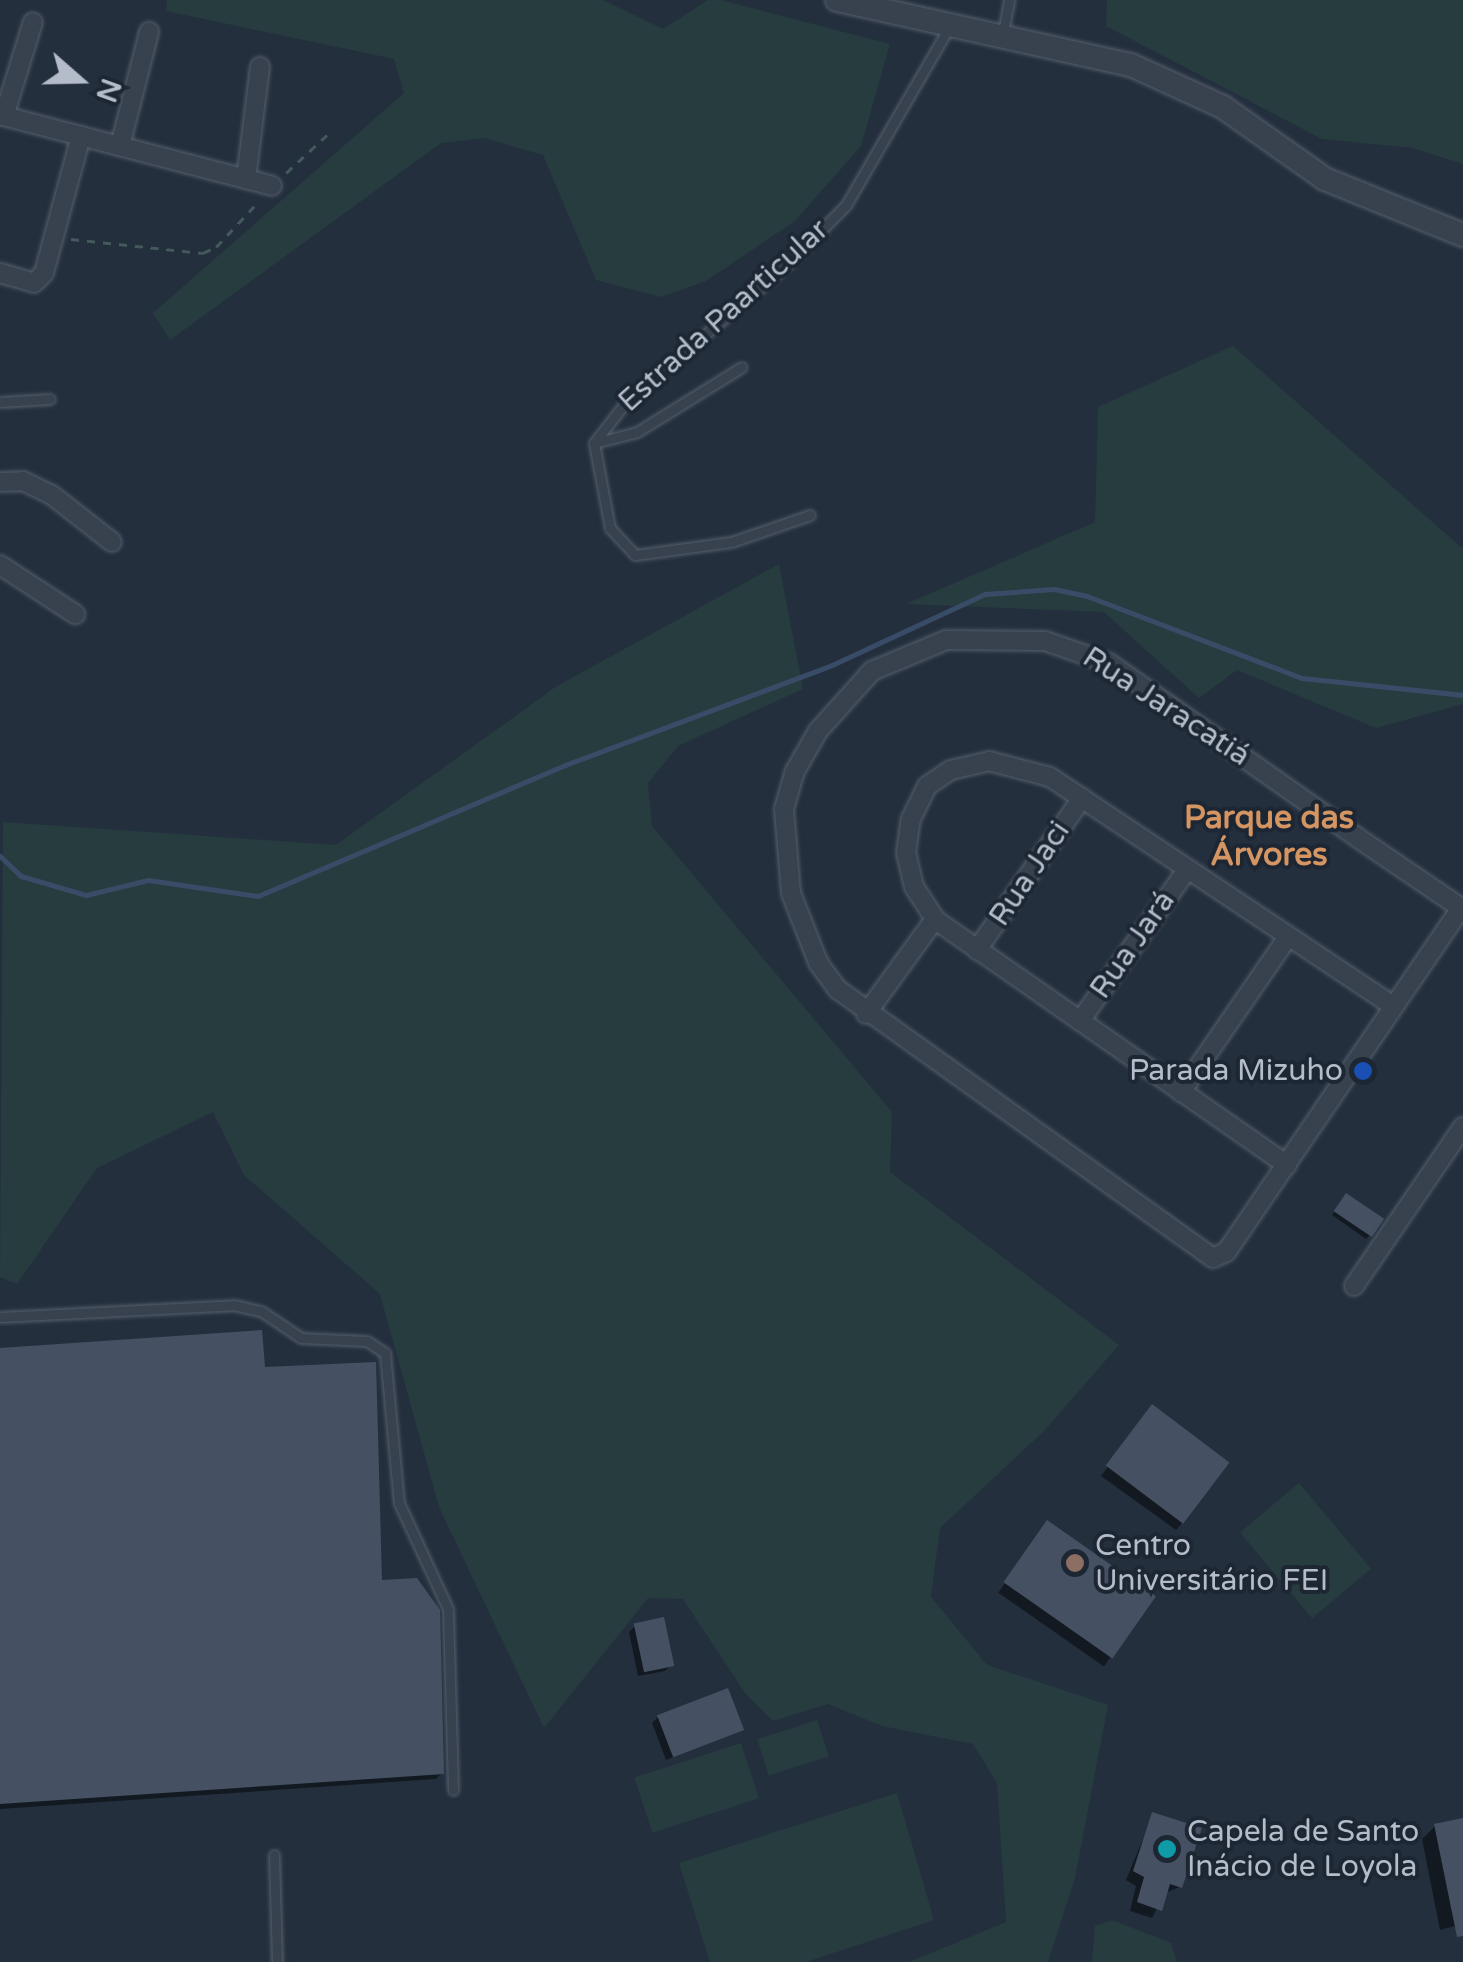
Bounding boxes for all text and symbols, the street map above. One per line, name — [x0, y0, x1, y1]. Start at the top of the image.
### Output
north arrow — [30, 30, 130, 130]
text: N — [88, 74, 128, 107]
street label: Estrada Paarticular — [612, 212, 836, 420]
street label: Rua Jaracatiá — [1076, 640, 1256, 774]
district label: Parque das Árvores — [1184, 800, 1354, 875]
street label: Rua Jaci — [982, 815, 1078, 933]
street label: Rua Jará — [1083, 884, 1183, 1006]
place label: Parada Mizuho — [1129, 1053, 1343, 1089]
marker: Parada Mizuho — [1352, 1060, 1374, 1082]
place label: Centro Universitário FEI — [1095, 1528, 1328, 1598]
marker: Centro Universitário FEI — [1064, 1552, 1086, 1574]
place label: Capela de Santo Inácio de Loyola — [1187, 1814, 1419, 1884]
marker: Capela de Santo Inácio de Loyola — [1156, 1838, 1178, 1860]

